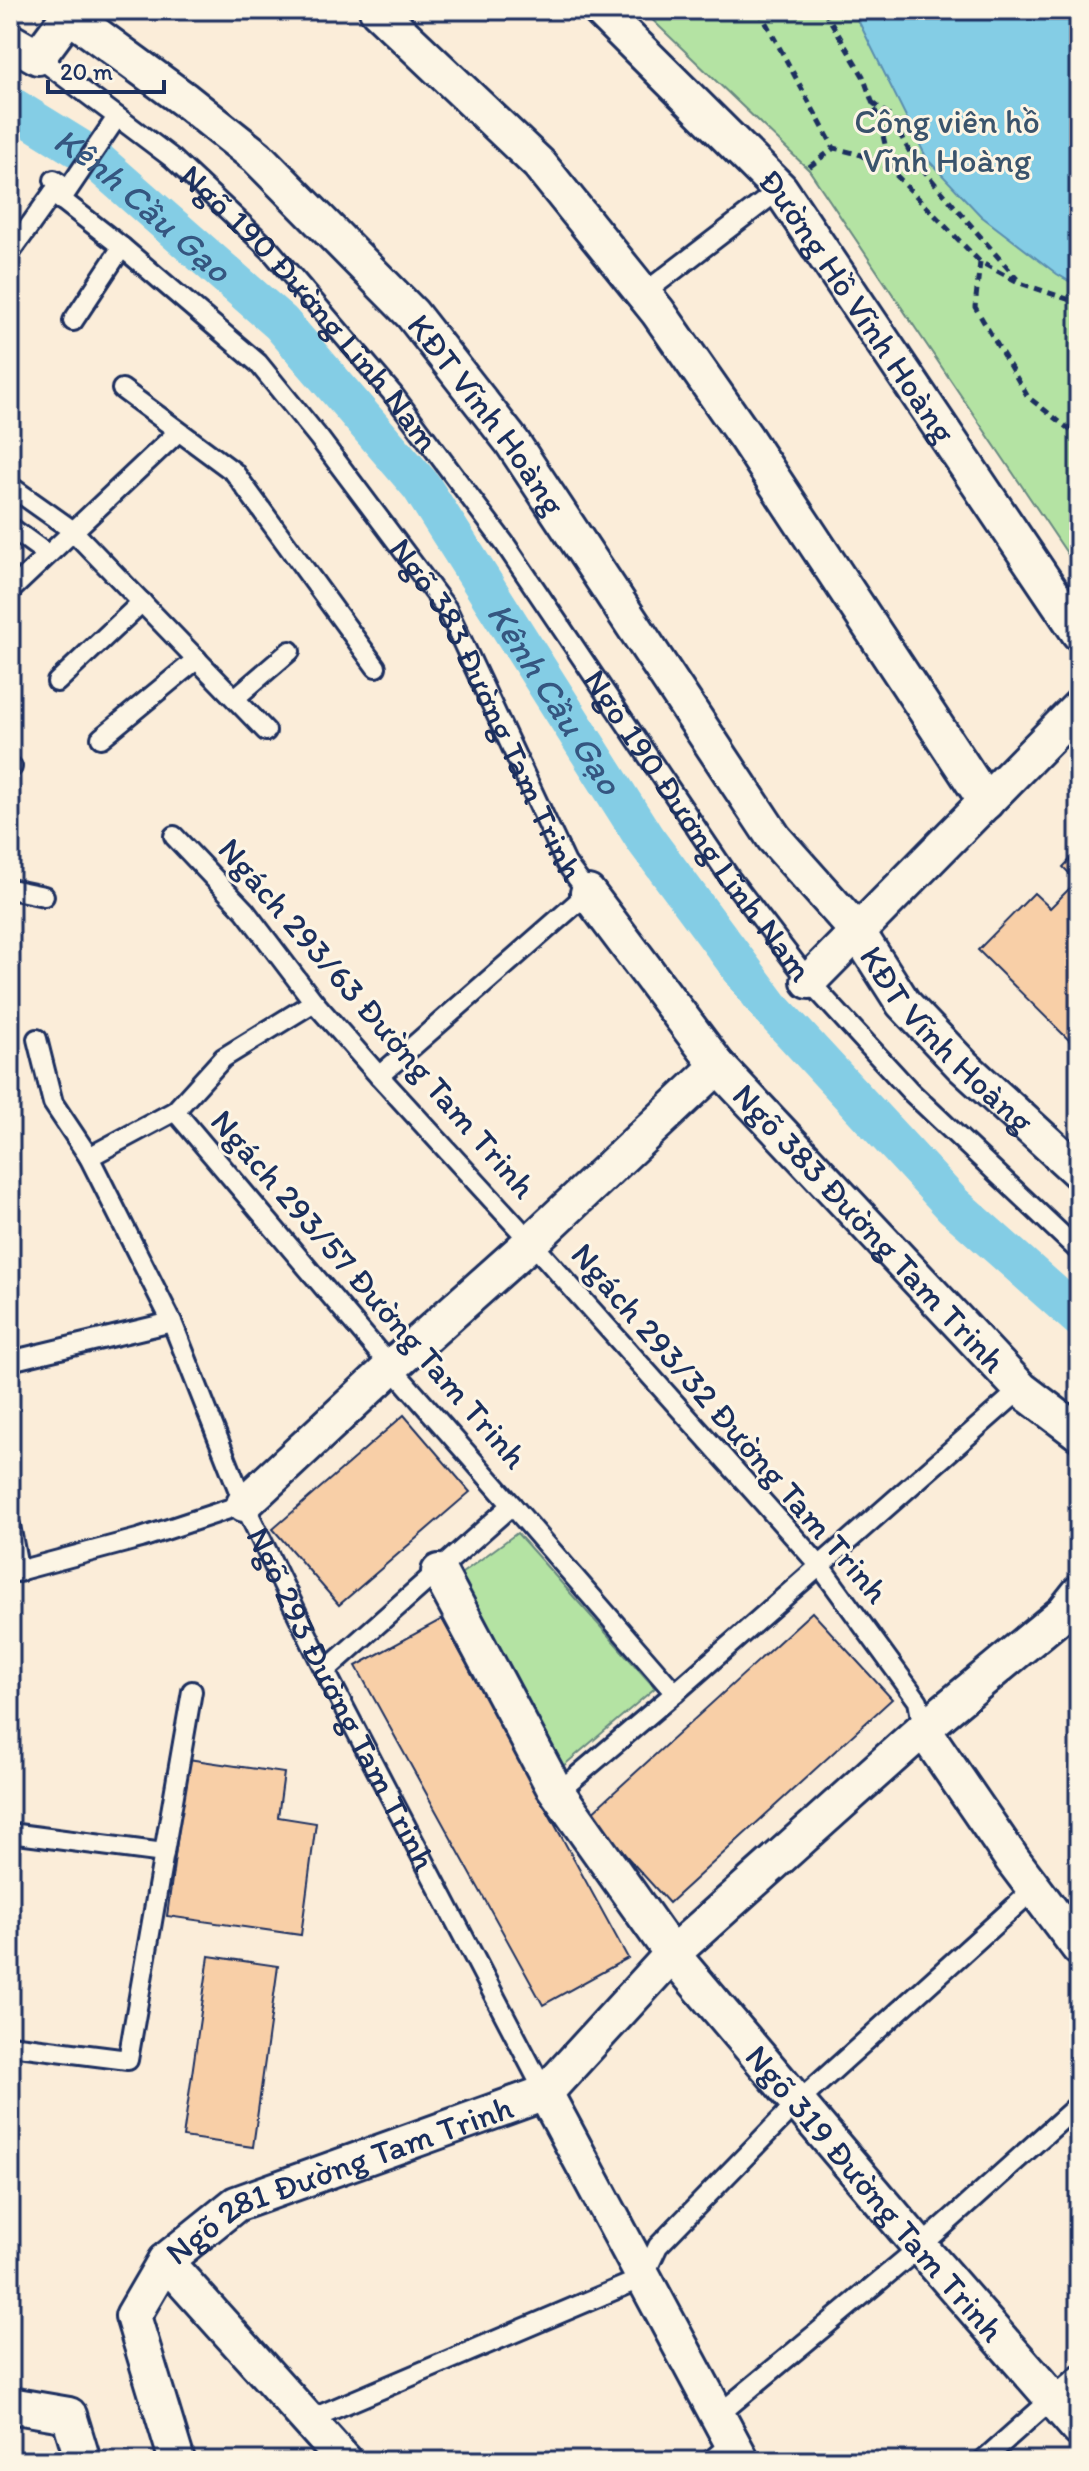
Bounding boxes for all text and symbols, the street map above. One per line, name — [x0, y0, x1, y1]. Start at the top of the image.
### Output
scale bar — [48, 44, 164, 94]
text: 20 m — [60, 57, 113, 86]
park label: Công viên hồ Vĩnh Hoàng — [854, 101, 1040, 181]
water label: Kênh Cầu Gạo — [47, 117, 242, 292]
street label: Ngõ 190 Đường Lĩnh Nam — [171, 156, 449, 459]
street label: Đường Hồ Vĩnh Hoàng — [751, 160, 965, 451]
street label: KĐT Vĩnh Hoàng — [399, 306, 575, 523]
street label: Ngõ 383 Đường Tam Trinh — [380, 530, 592, 889]
water label: Kênh Cầu Gạo — [479, 594, 633, 803]
street label: Ngõ 190 Đường Lĩnh Nam — [575, 661, 822, 989]
street label: Ngách 293/63 Đường Tam Trinh — [209, 829, 545, 1207]
street label: KĐT Vĩnh Hoàng — [851, 938, 1043, 1141]
street label: Ngõ 383 Đường Tam Trinh — [724, 1075, 1015, 1381]
street label: Ngách 293/57 Đường Tam Trinh — [202, 1101, 536, 1477]
street label: Ngách 293/32 Đường Tam Trinh — [562, 1235, 898, 1611]
street label: Ngõ 293 Đường Tam Trinh — [238, 1520, 446, 1877]
street label: Ngõ 319 Đường Tam Trinh — [737, 2036, 1013, 2350]
street label: Ngõ 281 Đường Tam Trinh — [157, 2086, 518, 2273]

